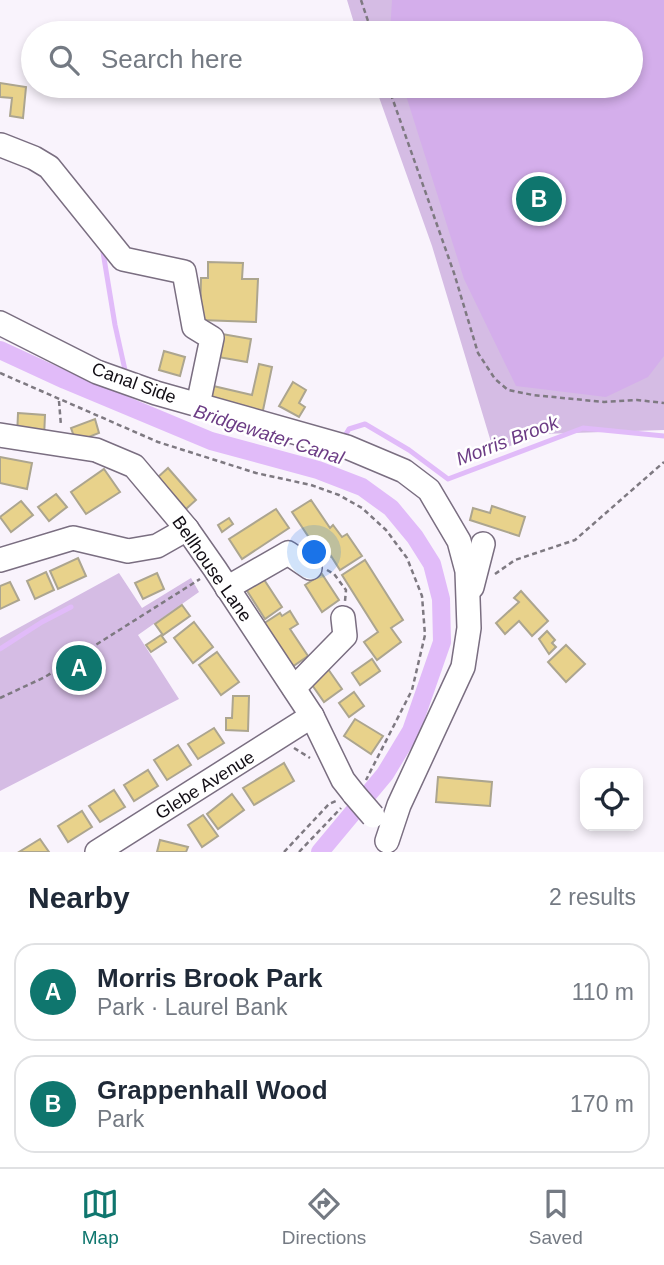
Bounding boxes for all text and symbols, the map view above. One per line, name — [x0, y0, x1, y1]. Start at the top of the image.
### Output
search box — [21, 21, 643, 98]
icon: search — [45, 41, 83, 79]
text: Search here — [101, 44, 243, 74]
pin: B — [516, 173, 562, 225]
street label: Canal Side — [89, 359, 179, 407]
water label: Bridgewater Canal — [191, 400, 347, 469]
water label: Morris Brook — [453, 411, 563, 470]
street label: Bellhouse Lane — [168, 512, 256, 626]
your location — [297, 535, 331, 569]
pin: A — [56, 642, 102, 694]
street label: Glebe Avenue — [152, 747, 258, 823]
map controls — [580, 768, 643, 831]
button: locate — [580, 768, 643, 831]
text: Nearby — [28, 881, 130, 914]
text: 2 results — [549, 884, 636, 910]
text: Morris Brook Park — [97, 963, 322, 993]
text: A — [45, 979, 61, 1005]
text: 110 m — [572, 979, 634, 1005]
text: Park · Laurel Bank — [97, 994, 287, 1020]
text: Grappenhall Wood — [97, 1075, 328, 1105]
text: B — [45, 1091, 61, 1117]
text: 170 m — [570, 1091, 634, 1117]
text: Park — [97, 1106, 144, 1132]
tab: Map — [81, 1185, 119, 1249]
tab: Directions — [282, 1185, 366, 1249]
tab: Saved — [529, 1185, 583, 1249]

